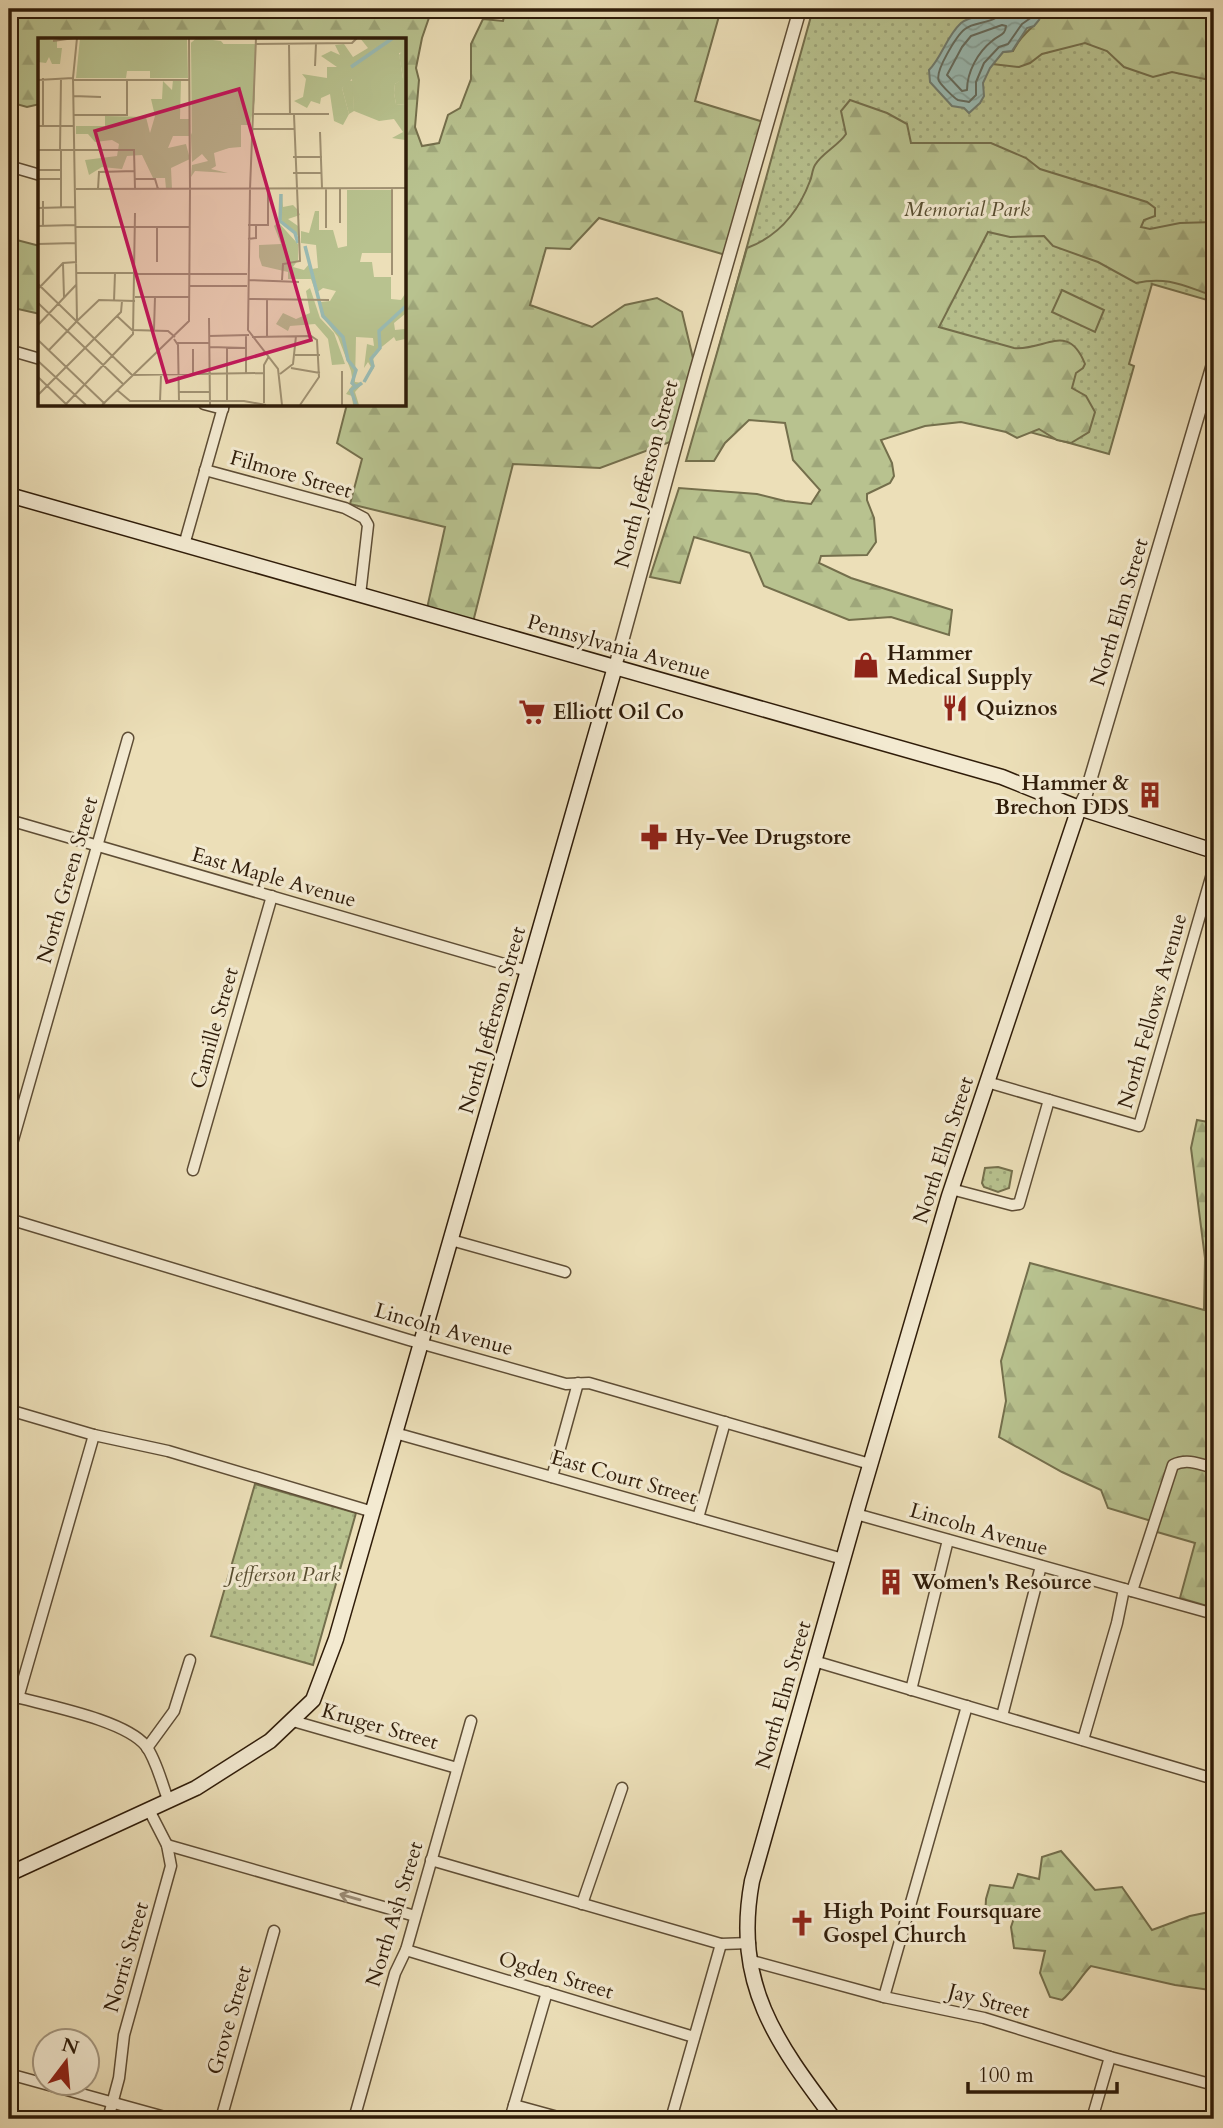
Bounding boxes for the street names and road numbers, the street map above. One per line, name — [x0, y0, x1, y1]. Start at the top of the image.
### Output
street label: North Jefferson Street — [607, 377, 686, 571]
street label: Filmore Street — [226, 443, 356, 506]
street label: North Elm Street — [1083, 534, 1156, 690]
street label: Pennsylvania Avenue — [524, 607, 714, 688]
street label: North Green Street — [30, 793, 105, 967]
street label: East Maple Avenue — [188, 840, 360, 915]
street label: North Fellows Avenue — [1111, 910, 1194, 1112]
street label: North Jefferson Street — [452, 923, 533, 1117]
street label: Camille Street — [183, 964, 246, 1092]
street label: North Elm Street — [906, 1073, 981, 1227]
street label: Lincoln Avenue — [371, 1296, 516, 1363]
street label: East Court Street — [547, 1443, 701, 1512]
street label: Lincoln Avenue — [906, 1496, 1051, 1563]
street label: North Elm Street — [748, 1617, 819, 1773]
street label: Kruger Street — [318, 1696, 442, 1757]
street label: North Ash Street — [359, 1838, 430, 1990]
street label: Norris Street — [97, 1898, 156, 2016]
street label: Ogden Street — [495, 1944, 617, 2007]
street label: Grove Street — [200, 1962, 259, 2078]
street label: Jay Street — [942, 1976, 1033, 2026]

